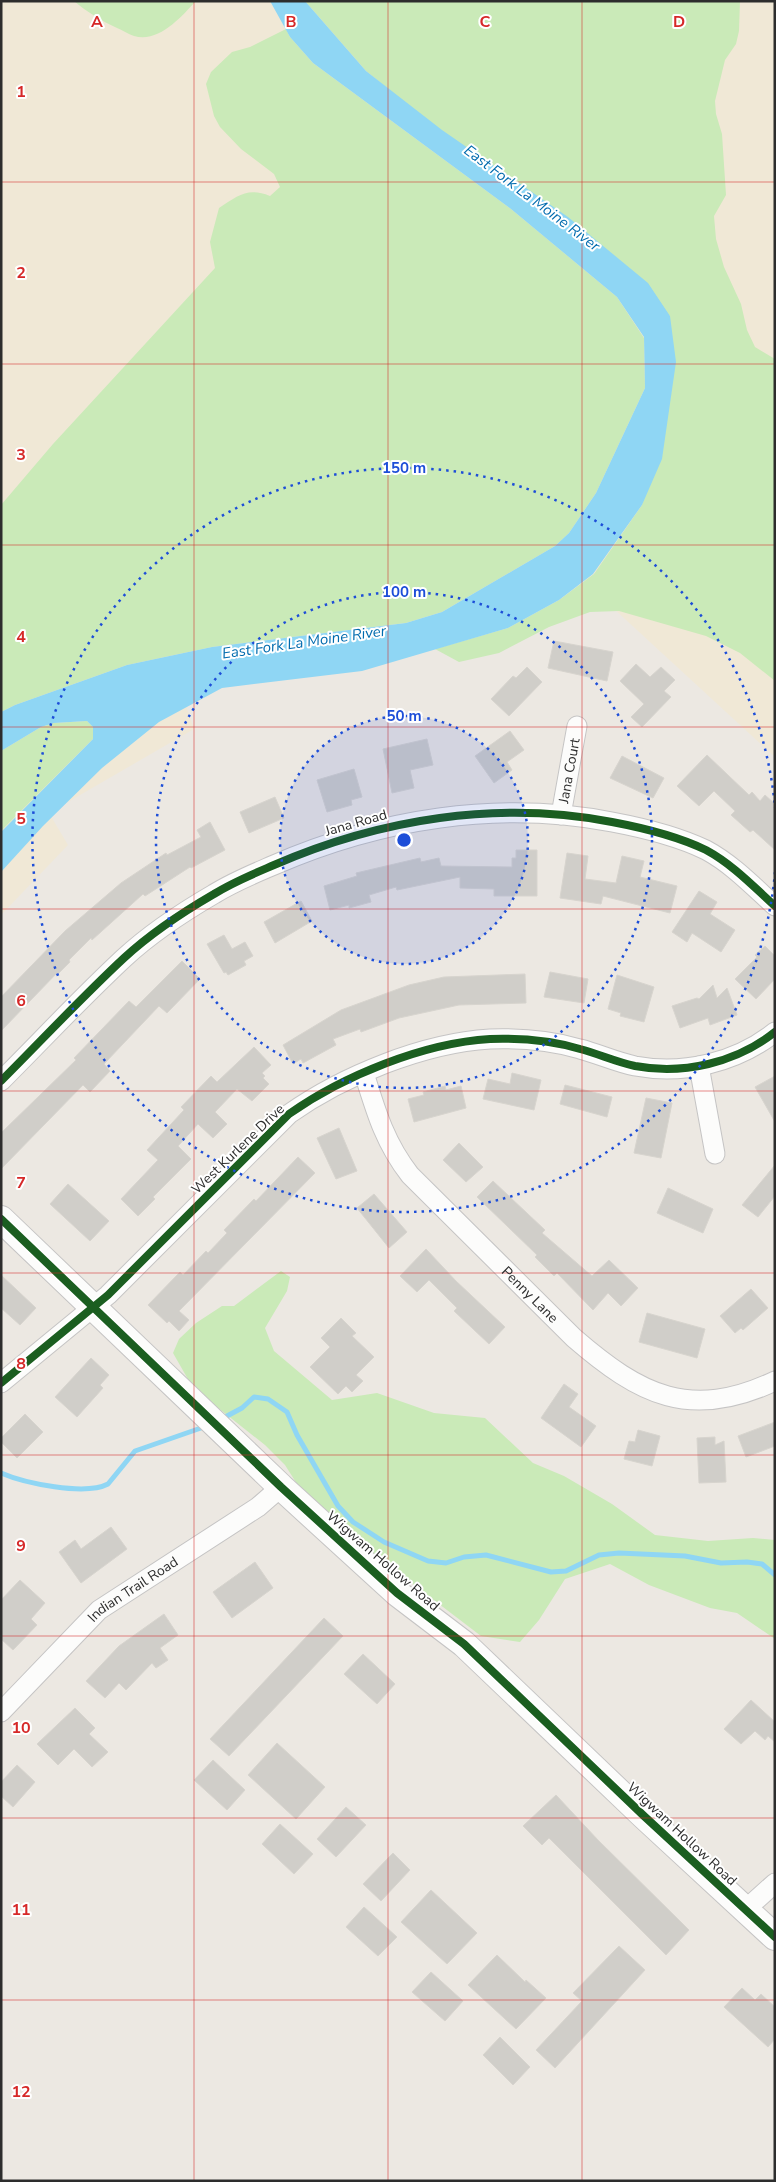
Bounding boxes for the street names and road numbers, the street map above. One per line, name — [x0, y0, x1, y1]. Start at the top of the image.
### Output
street label: Jana Court — [554, 737, 584, 806]
street label: Jana Road — [322, 805, 389, 841]
street label: West Kurlene Drive — [187, 1100, 289, 1198]
street label: Penny Lane — [498, 1262, 563, 1327]
street label: Wigwam Hollow Road — [323, 1507, 443, 1615]
street label: Indian Trail Road — [83, 1552, 182, 1626]
street label: Wigwam Hollow Road — [623, 1778, 741, 1890]

